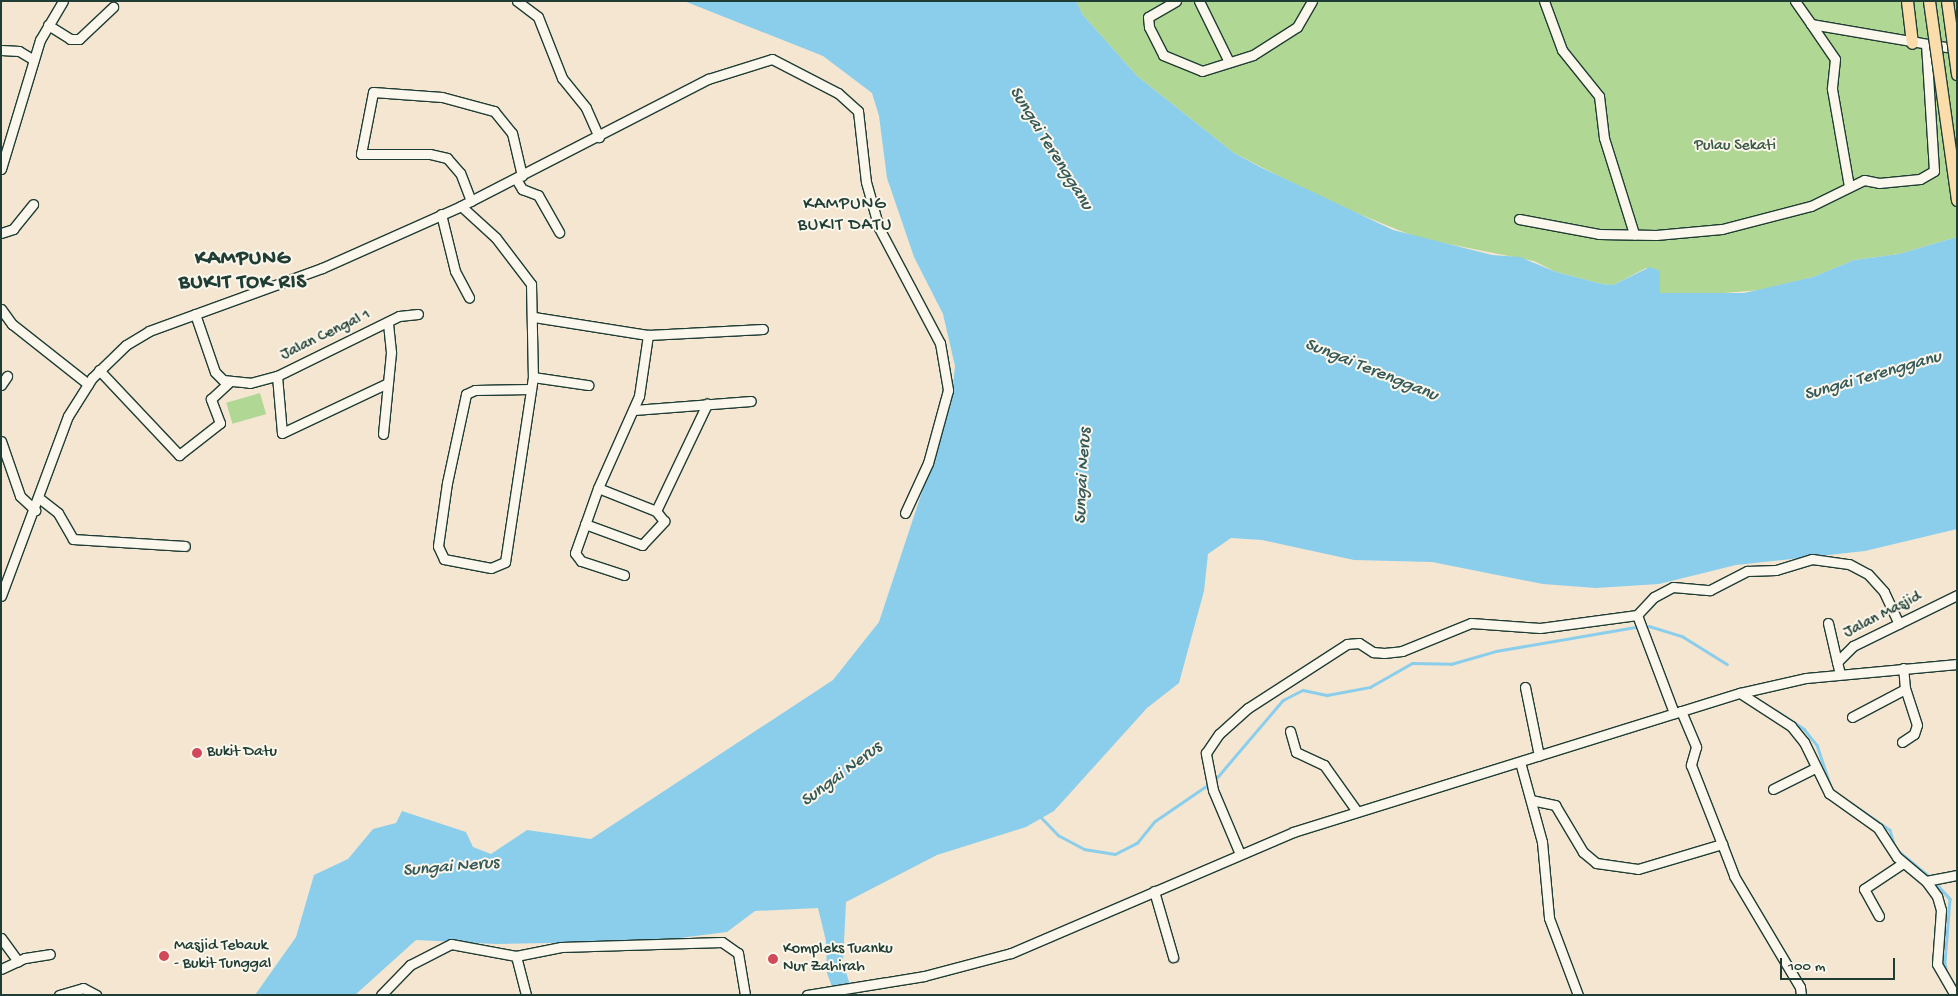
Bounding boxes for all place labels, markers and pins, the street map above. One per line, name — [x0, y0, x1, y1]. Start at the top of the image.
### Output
place label: Bukit Datu — [207, 743, 277, 763]
marker: Bukit Datu — [191, 747, 203, 759]
place label: Masjid Tebauk - Bukit Tunggal — [174, 937, 271, 975]
place label: Kompleks Tuanku Nur Zahirah — [783, 940, 893, 978]
marker: Masjid Tebauk - Bukit Tunggal — [158, 950, 170, 962]
marker: Kompleks Tuanku Nur Zahirah — [767, 953, 779, 965]

